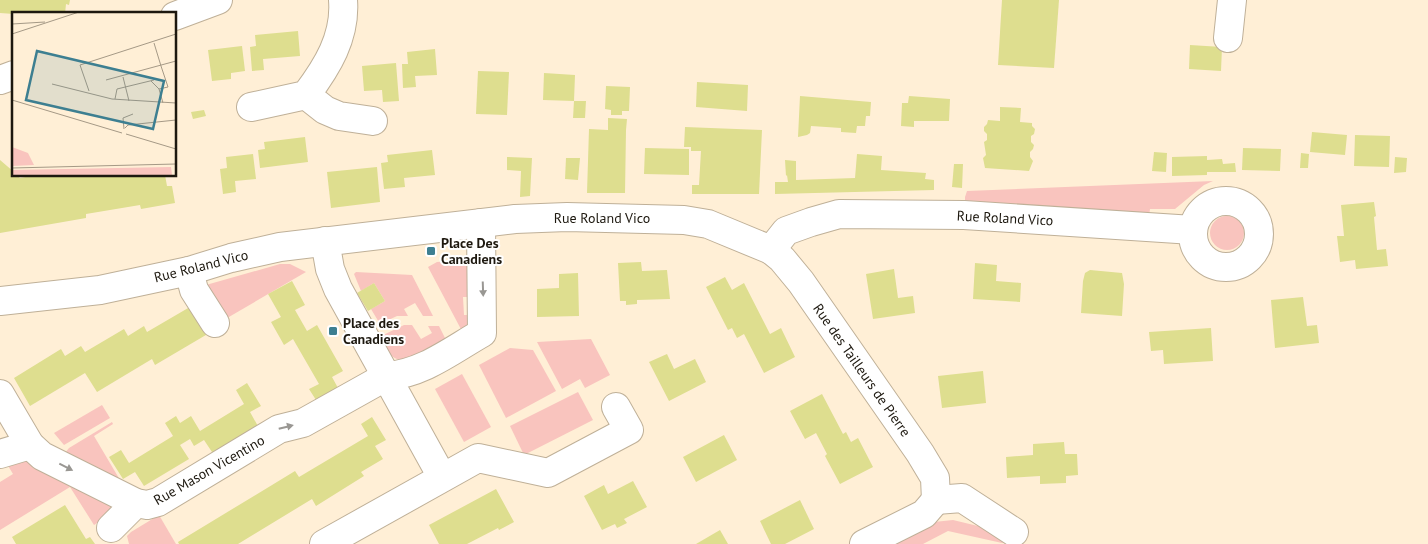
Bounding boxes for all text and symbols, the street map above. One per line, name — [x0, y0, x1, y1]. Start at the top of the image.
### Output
inset map — [12, 12, 176, 176]
street label: Rue Roland Vico — [956, 206, 1054, 230]
street label: Rue Roland Vico — [554, 209, 650, 227]
place label: Place Des Canadiens — [441, 234, 502, 268]
marker: Place Des Canadiens — [425, 245, 437, 257]
street label: Rue Roland Vico — [152, 246, 250, 286]
one-way arrow — [479, 281, 487, 297]
street label: Rue des Tailleurs de Pierre — [809, 300, 915, 440]
place label: Place des Canadiens — [343, 314, 404, 348]
marker: Place des Canadiens — [327, 325, 339, 337]
one-way arrow — [279, 423, 294, 431]
street label: Rue Mason Vicentino — [150, 431, 268, 509]
one-way arrow — [58, 463, 73, 471]

